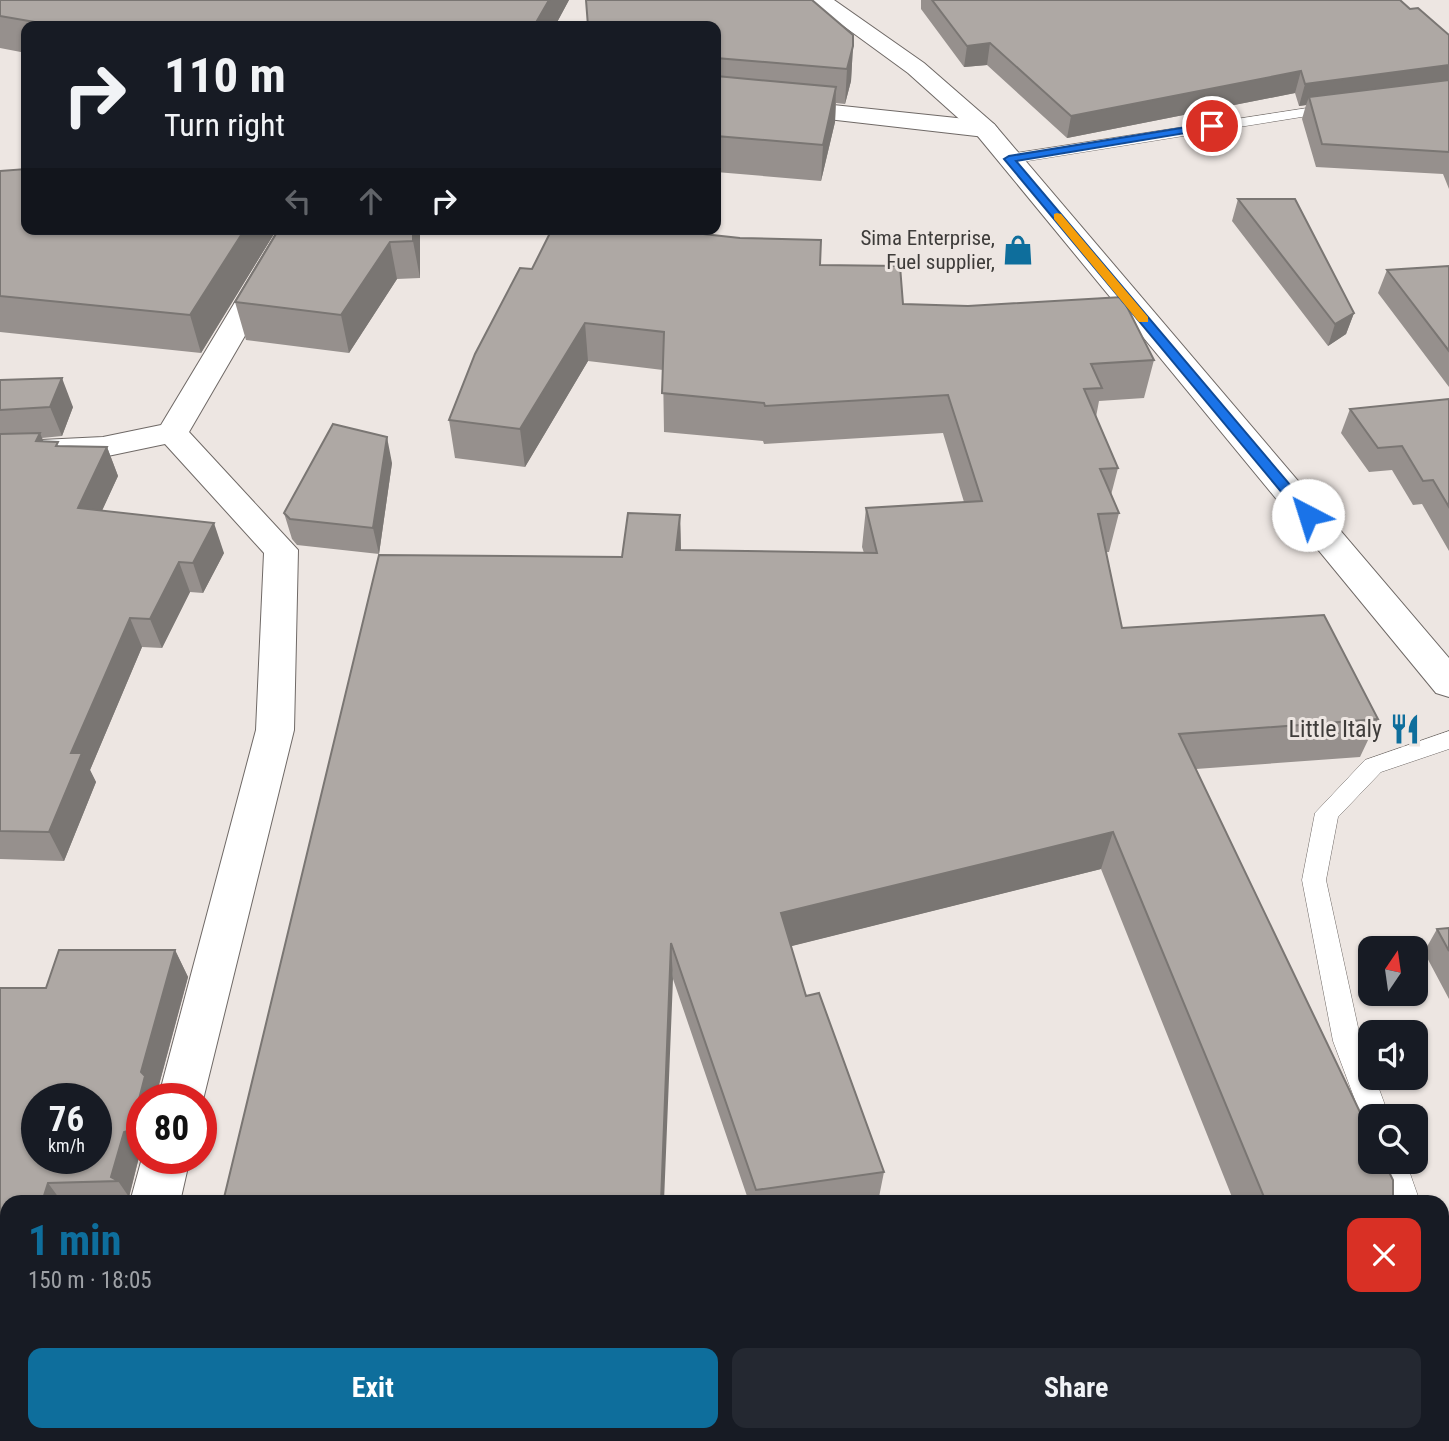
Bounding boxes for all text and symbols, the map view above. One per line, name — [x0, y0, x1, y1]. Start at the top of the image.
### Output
text: 110 m — [164, 47, 286, 104]
icon: right — [49, 49, 140, 140]
pin — [1182, 96, 1242, 156]
text: Turn right — [164, 106, 285, 144]
icon: arrive — [1193, 107, 1231, 145]
icon: left — [279, 182, 317, 220]
icon: ahead — [352, 182, 390, 220]
icon: right — [425, 182, 463, 220]
place label: Sima Enterprise, Fuel supplier, — [860, 226, 995, 274]
shop icon: Sima Enterprise, Fuel supplier, — [1001, 233, 1035, 267]
position arrow — [1271, 478, 1345, 552]
restaurant icon: Little Italy — [1388, 712, 1422, 746]
place label: Little Italy — [1289, 715, 1382, 743]
north arrow — [1358, 936, 1428, 1006]
map controls — [1358, 936, 1428, 1174]
button: sound — [1358, 1020, 1428, 1090]
speed limit sign: 80 — [126, 1083, 217, 1174]
text: 76 — [49, 1099, 84, 1140]
button: search — [1358, 1104, 1428, 1174]
text: km/h — [48, 1135, 85, 1156]
text: 1 min — [28, 1216, 121, 1265]
button: close — [1347, 1218, 1421, 1292]
text: 150 m · 18:05 — [28, 1267, 152, 1294]
button: Exit — [28, 1348, 718, 1428]
button: Share — [732, 1348, 1421, 1428]

